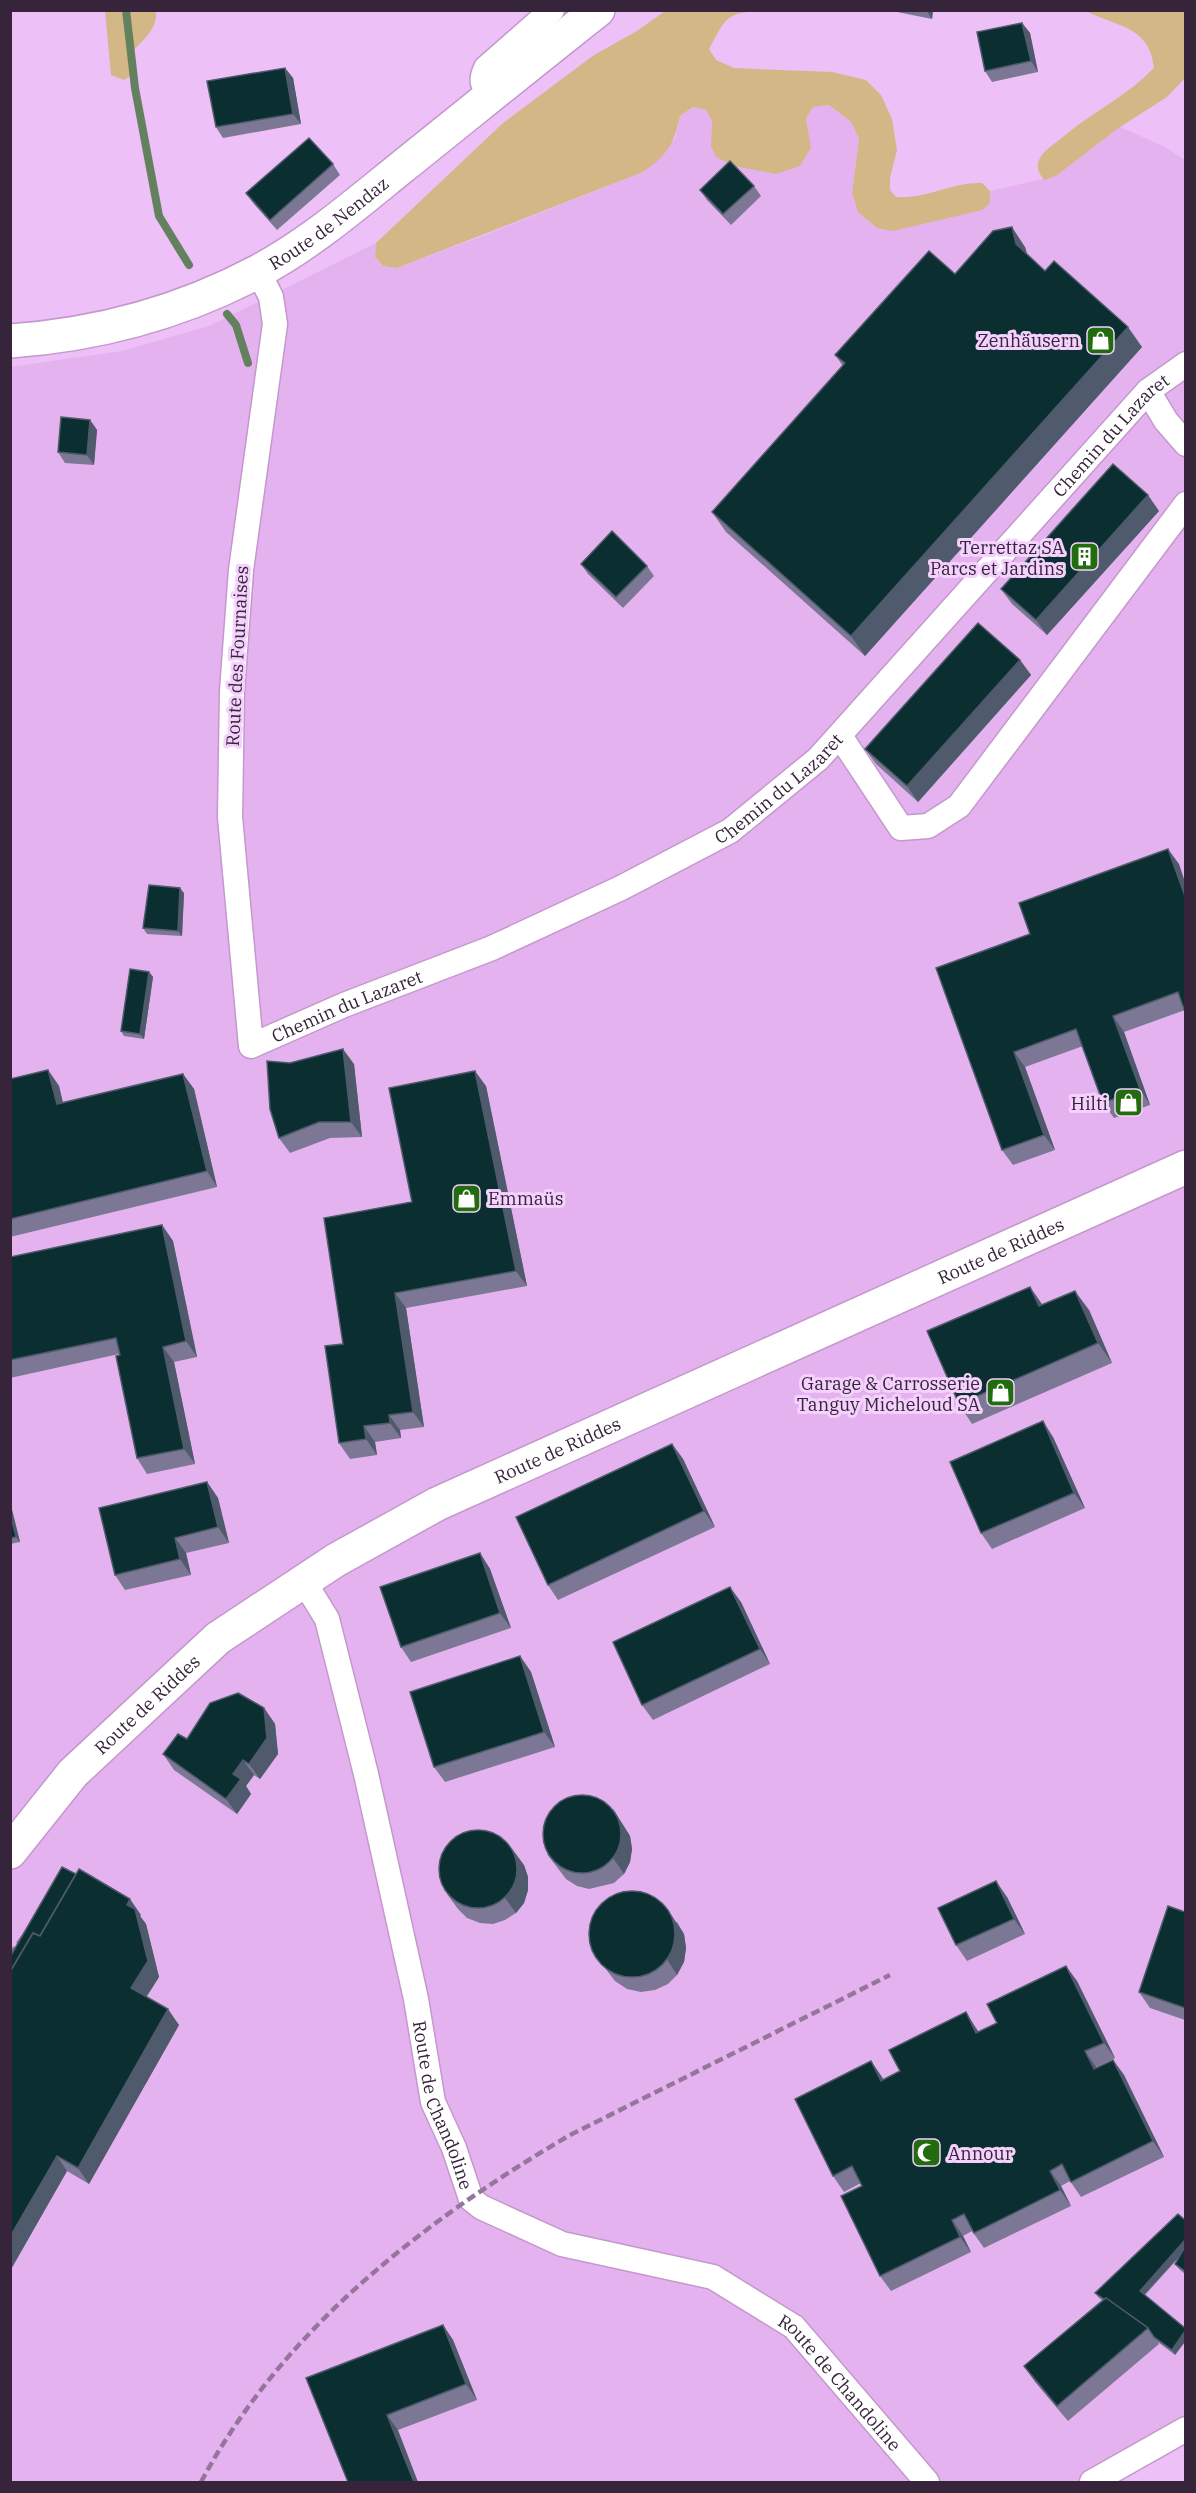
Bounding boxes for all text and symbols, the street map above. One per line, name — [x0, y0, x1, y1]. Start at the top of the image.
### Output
street label: Route de Nendaz — [264, 171, 393, 275]
shop icon: Zenhäusern — [1085, 324, 1117, 356]
place label: Zenhäusern — [977, 329, 1080, 352]
street label: Chemin du Lazaret — [1047, 368, 1173, 501]
place label: Terrettaz SA Parcs et Jardins — [930, 536, 1065, 580]
building icon: Terrettaz SA Parcs et Jardins — [1069, 541, 1101, 573]
street label: Route des Fournaises — [221, 565, 253, 747]
street label: Chemin du Lazaret — [711, 728, 847, 849]
street label: Chemin du Lazaret — [268, 965, 425, 1047]
shop icon: Hilti — [1113, 1087, 1145, 1119]
place label: Hilti — [1071, 1092, 1108, 1115]
shop icon: Emmaüs — [451, 1182, 483, 1214]
place label: Emmaüs — [488, 1187, 564, 1210]
street label: Route de Riddes — [934, 1212, 1067, 1289]
place label: Garage & Carrosserie Tanguy Micheloud SA — [797, 1372, 981, 1416]
shop icon: Garage & Carrosserie Tanguy Micheloud SA — [985, 1377, 1017, 1409]
street label: Route de Riddes — [490, 1411, 624, 1488]
street label: Route de Riddes — [89, 1649, 205, 1759]
street label: Route de Chandoline — [408, 2019, 478, 2192]
mosque icon: Annour — [911, 2137, 943, 2169]
place label: Annour — [948, 2142, 1013, 2165]
street label: Route de Chandoline — [774, 2309, 907, 2455]

